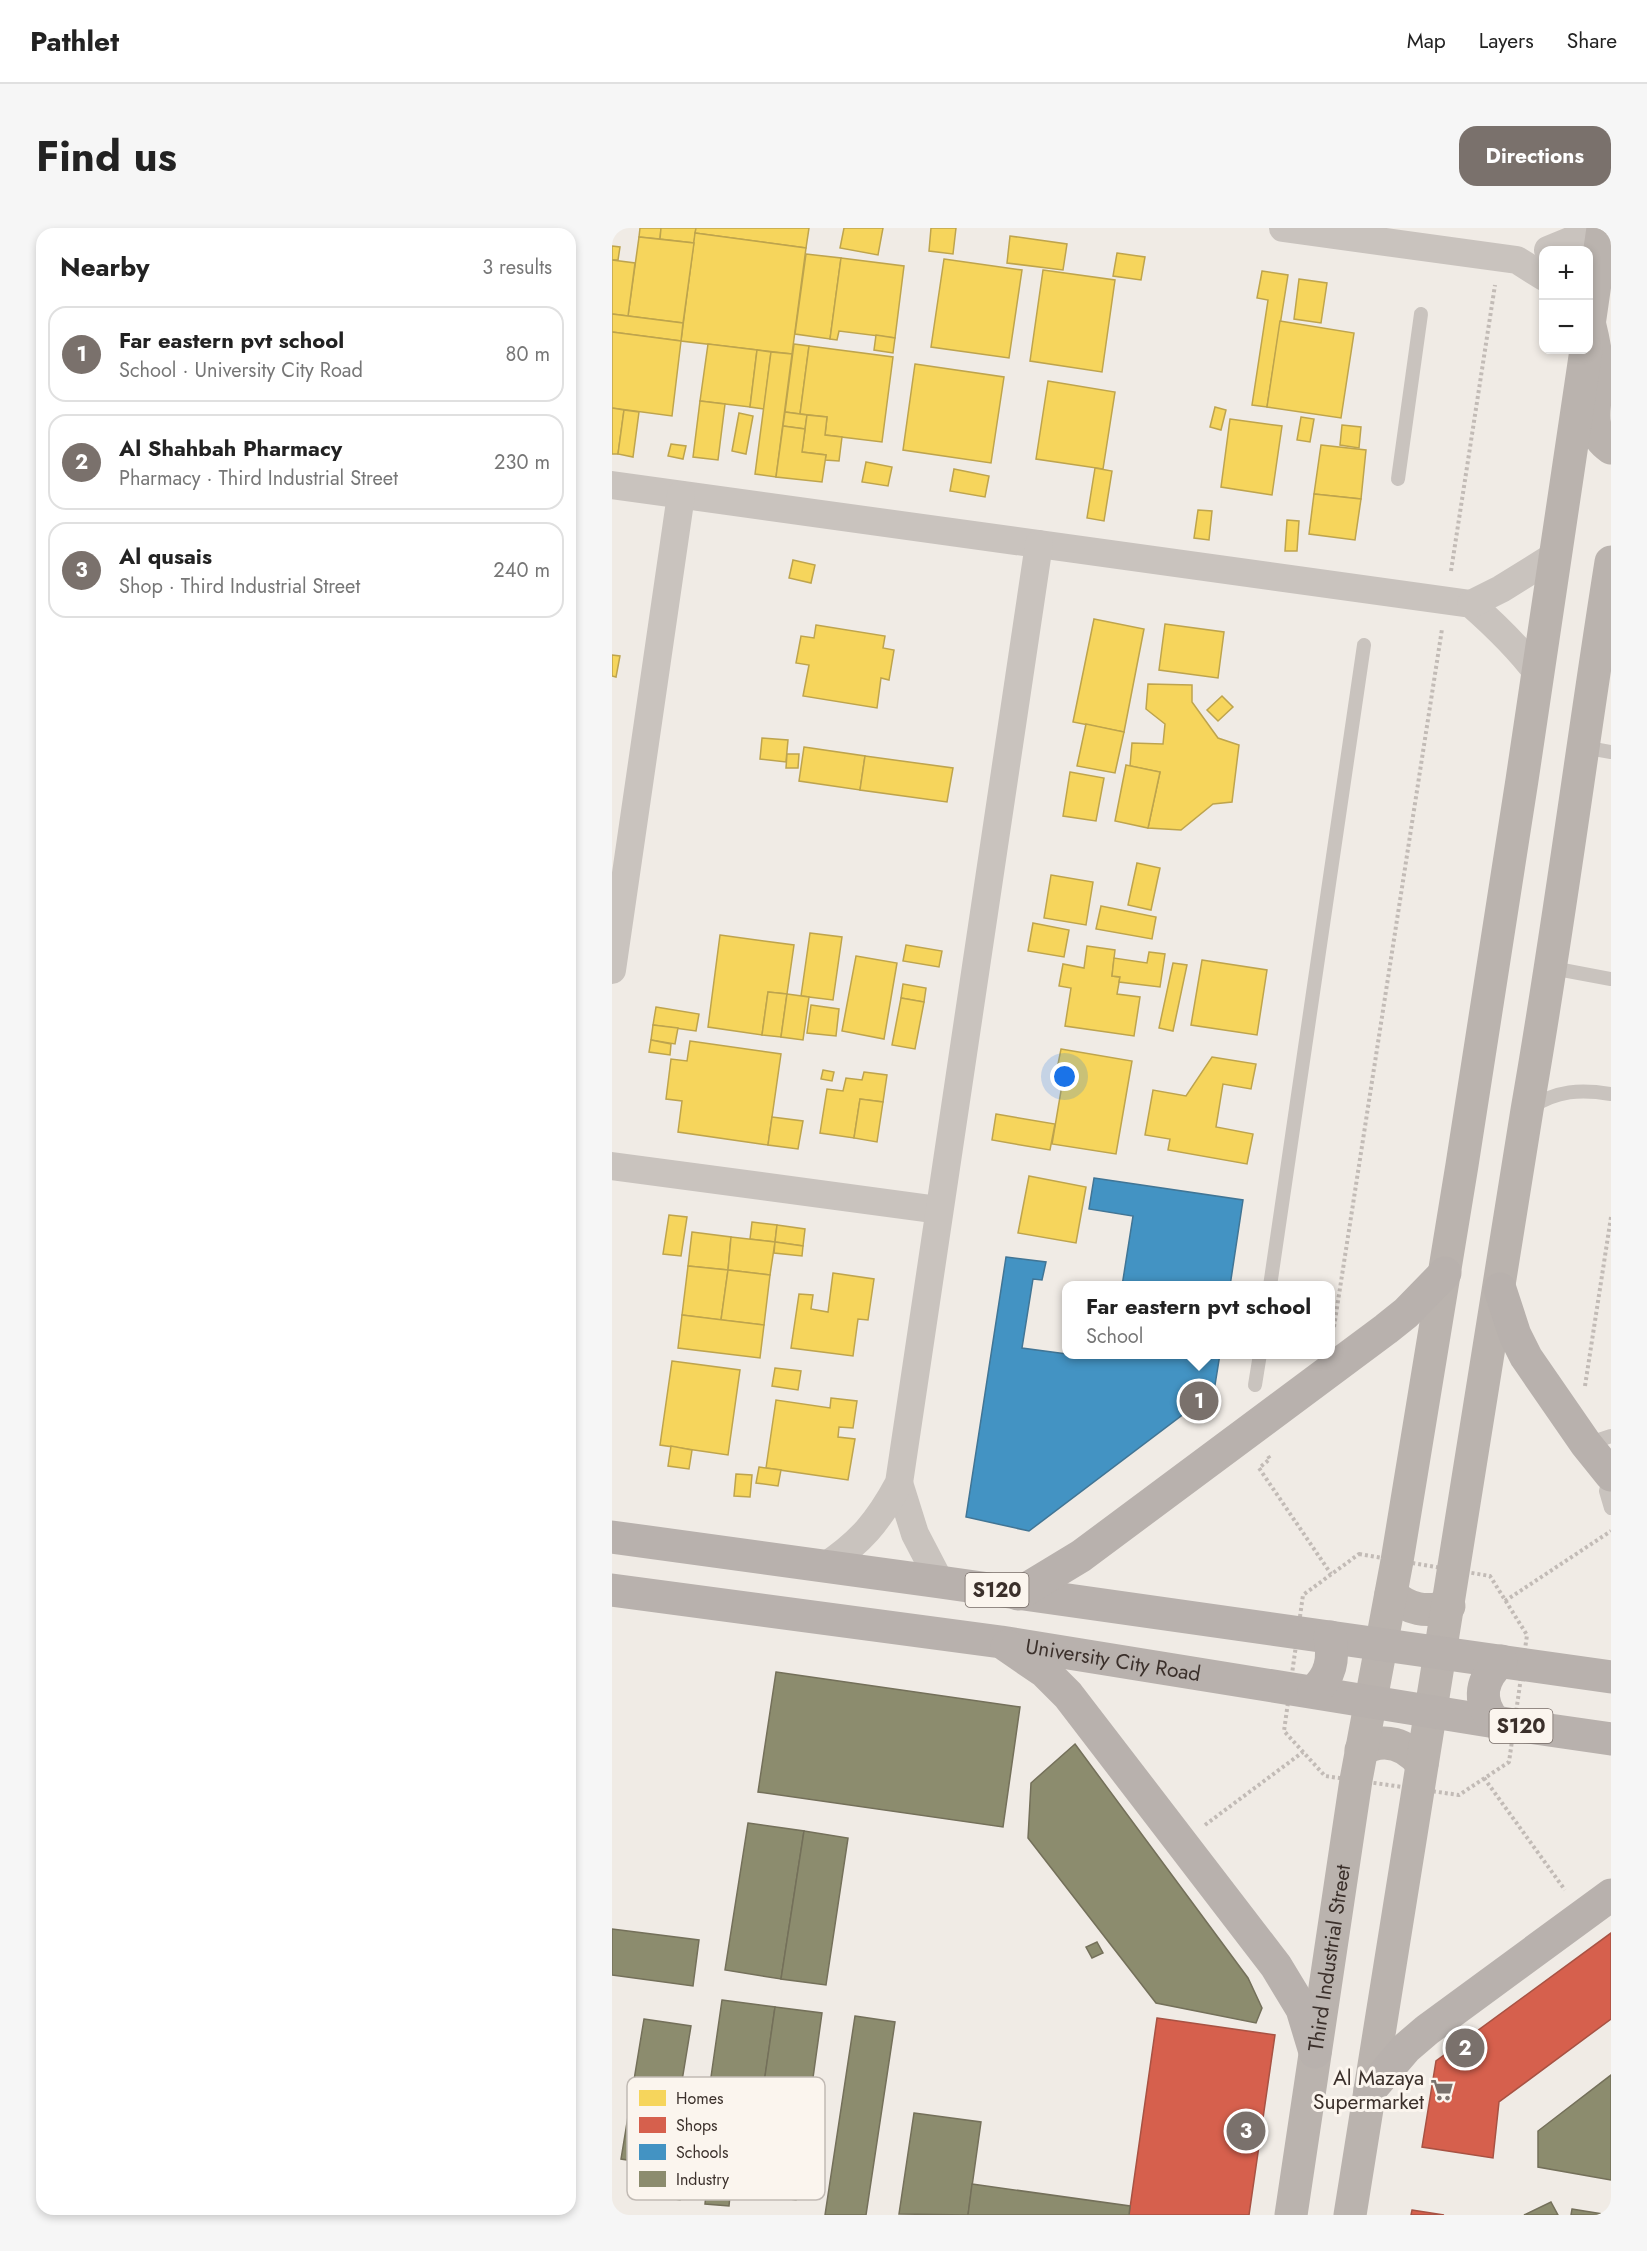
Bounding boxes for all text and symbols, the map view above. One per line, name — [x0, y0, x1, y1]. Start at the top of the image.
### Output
text: Pathlet — [30, 21, 119, 62]
text: Map — [1407, 26, 1446, 56]
text: Layers — [1479, 26, 1534, 56]
text: Share — [1567, 26, 1617, 56]
text: Find us — [36, 126, 177, 187]
button: Directions — [1459, 126, 1611, 186]
map controls — [1539, 246, 1593, 354]
button: + — [1539, 246, 1593, 300]
text: Nearby — [60, 248, 149, 286]
text: 3 results — [482, 253, 552, 282]
button: − — [1539, 300, 1593, 354]
text: Far eastern pvt school — [119, 324, 344, 356]
text: 1 — [76, 340, 87, 369]
text: 80 m — [505, 340, 550, 369]
text: School · University City Road — [119, 356, 363, 385]
text: Al Shahbah Pharmacy — [119, 432, 342, 464]
text: 2 — [75, 448, 88, 477]
text: 230 m — [494, 448, 550, 477]
text: Pharmacy · Third Industrial Street — [119, 464, 398, 493]
text: Al qusais — [119, 540, 212, 572]
text: 3 — [75, 556, 88, 585]
text: 240 m — [493, 556, 550, 585]
text: Shop · Third Industrial Street — [119, 572, 360, 601]
your location — [1050, 1062, 1079, 1091]
popup — [1062, 1281, 1335, 1359]
text: Far eastern pvt school — [1086, 1290, 1311, 1322]
text: School — [1086, 1322, 1143, 1351]
pin: 1 — [1180, 1378, 1218, 1424]
road number: S120 — [966, 1573, 1028, 1607]
street label: University City Road — [1023, 1631, 1203, 1689]
road number: S120 — [1490, 1709, 1552, 1743]
street label: Third Industrial Street — [1301, 1862, 1358, 2053]
pin: 2 — [1446, 2026, 1484, 2070]
place label: Al Mazaya Supermarket — [1313, 2063, 1424, 2117]
legend — [627, 2077, 825, 2200]
supermarket icon: Al Mazaya Supermarket — [1429, 2077, 1455, 2103]
text: Homes — [676, 2087, 723, 2110]
pin: 3 — [1226, 2108, 1266, 2154]
text: Shops — [676, 2114, 717, 2137]
text: Schools — [676, 2141, 728, 2164]
text: Industry — [676, 2168, 730, 2191]

